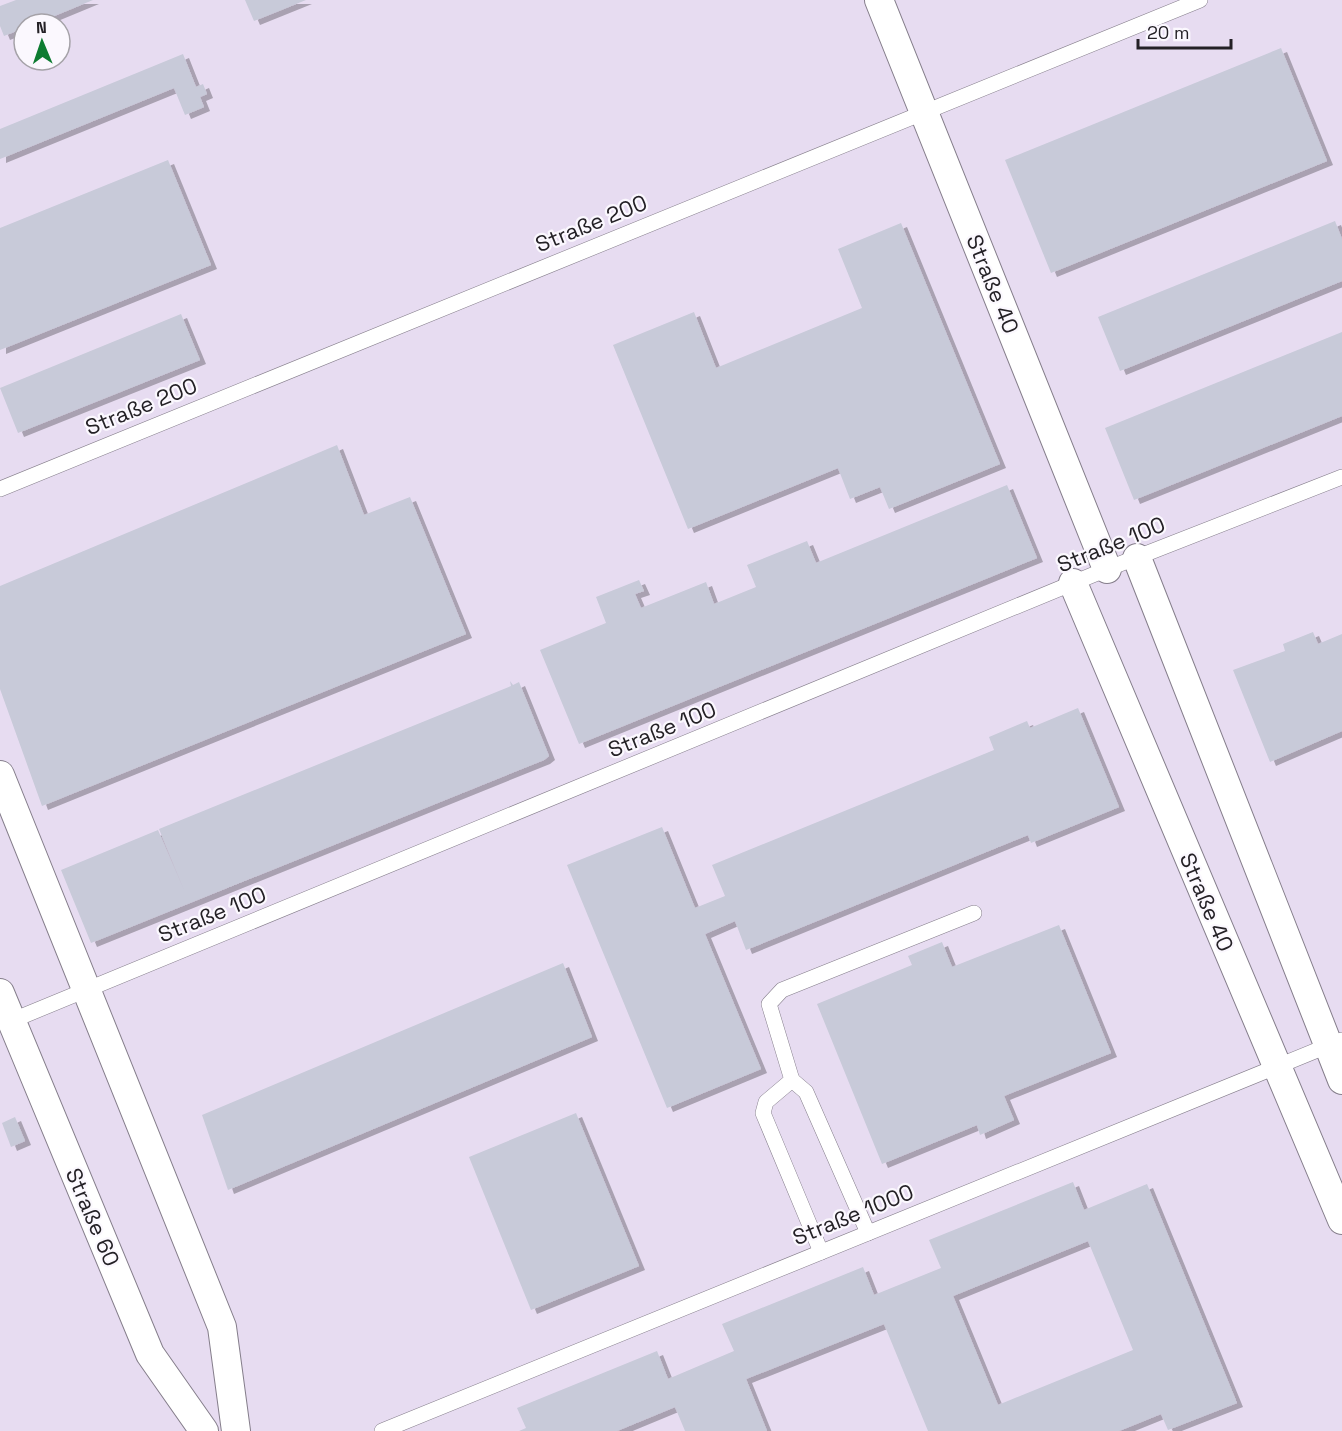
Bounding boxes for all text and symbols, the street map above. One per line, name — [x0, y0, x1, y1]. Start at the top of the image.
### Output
north arrow — [12, 12, 72, 72]
scale bar — [1138, 12, 1231, 50]
text: N — [36, 17, 47, 38]
text: 20 m — [1147, 21, 1190, 44]
street label: Straße 200 — [531, 188, 651, 258]
street label: Straße 40 — [960, 230, 1026, 338]
street label: Straße 200 — [81, 371, 201, 441]
street label: Straße 100 — [1053, 510, 1169, 578]
street label: Straße 100 — [604, 695, 720, 763]
street label: Straße 40 — [1174, 848, 1240, 956]
street label: Straße 100 — [154, 880, 270, 948]
street label: Straße 60 — [60, 1164, 126, 1270]
street label: Straße 1000 — [788, 1177, 918, 1251]

